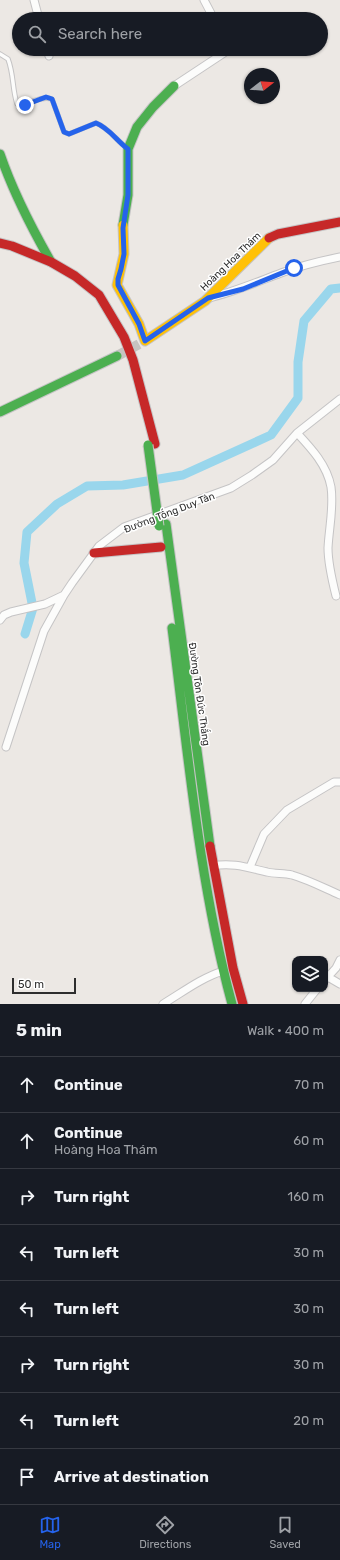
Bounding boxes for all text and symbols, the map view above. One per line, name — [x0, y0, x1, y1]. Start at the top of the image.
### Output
search box — [12, 12, 328, 56]
icon: search — [26, 23, 48, 45]
text: Search here — [58, 25, 142, 43]
north arrow — [244, 68, 280, 104]
route end — [16, 96, 34, 114]
street label: Hoàng Hoa Thám — [198, 230, 264, 294]
route start — [285, 259, 303, 277]
street label: Đường Tống Duy Tân — [122, 489, 216, 536]
street label: Đường Tôn Đức Thắng — [186, 642, 213, 747]
map controls — [292, 956, 328, 992]
button: layers — [292, 956, 328, 992]
scale bar — [12, 976, 76, 995]
text: 50 m — [18, 978, 44, 991]
text: 5 min — [16, 1020, 62, 1040]
text: Walk · 400 m — [247, 1023, 324, 1038]
icon: ahead — [16, 1074, 38, 1096]
text: Continue — [54, 1076, 123, 1094]
text: 70 m — [294, 1077, 324, 1092]
text: Continue — [54, 1124, 123, 1142]
icon: ahead — [16, 1130, 38, 1152]
text: 60 m — [293, 1133, 324, 1148]
text: Hoàng Hoa Thám — [54, 1142, 157, 1157]
icon: right — [16, 1186, 38, 1208]
text: Turn right — [54, 1188, 129, 1206]
text: 160 m — [288, 1189, 324, 1204]
icon: left — [16, 1242, 38, 1264]
text: Turn left — [54, 1244, 119, 1262]
text: 30 m — [293, 1245, 324, 1260]
icon: left — [16, 1298, 38, 1320]
text: Turn left — [54, 1300, 119, 1318]
text: 30 m — [293, 1301, 324, 1316]
icon: right — [16, 1354, 38, 1376]
text: Turn right — [54, 1356, 129, 1374]
text: 30 m — [293, 1357, 324, 1372]
icon: left — [16, 1410, 38, 1432]
text: Turn left — [54, 1412, 119, 1430]
text: 20 m — [293, 1413, 324, 1428]
icon: arrive — [16, 1466, 38, 1488]
text: Arrive at destination — [54, 1468, 209, 1486]
tab: Map — [39, 1514, 61, 1551]
tab: Directions — [139, 1514, 191, 1551]
tab: Saved — [270, 1514, 301, 1551]

